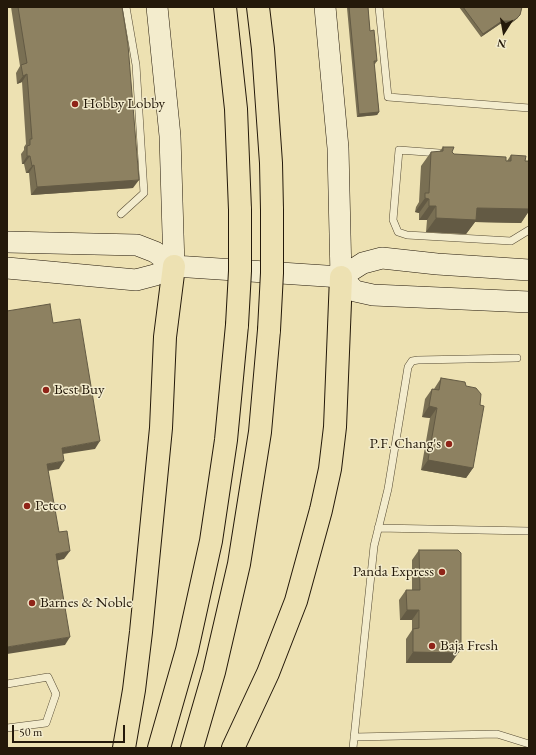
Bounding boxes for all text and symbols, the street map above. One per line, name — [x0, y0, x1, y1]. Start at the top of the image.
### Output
north arrow — [484, 12, 524, 52]
text: N — [496, 36, 507, 52]
place label: Hobby Lobby — [83, 95, 165, 113]
marker: Hobby Lobby — [70, 99, 80, 109]
place label: Best Buy — [54, 381, 104, 399]
marker: Best Buy — [41, 385, 51, 395]
place label: P.F. Chang's — [370, 435, 441, 453]
marker: P.F. Chang's — [444, 439, 454, 449]
place label: Petco — [35, 497, 66, 515]
marker: Petco — [22, 501, 32, 511]
place label: Panda Express — [353, 563, 434, 581]
marker: Panda Express — [437, 567, 447, 577]
place label: Barnes & Noble — [40, 594, 132, 612]
marker: Barnes & Noble — [27, 598, 37, 608]
place label: Baja Fresh — [440, 637, 498, 655]
marker: Baja Fresh — [427, 641, 437, 651]
scale bar — [14, 717, 127, 743]
text: 50 m — [19, 724, 42, 740]

